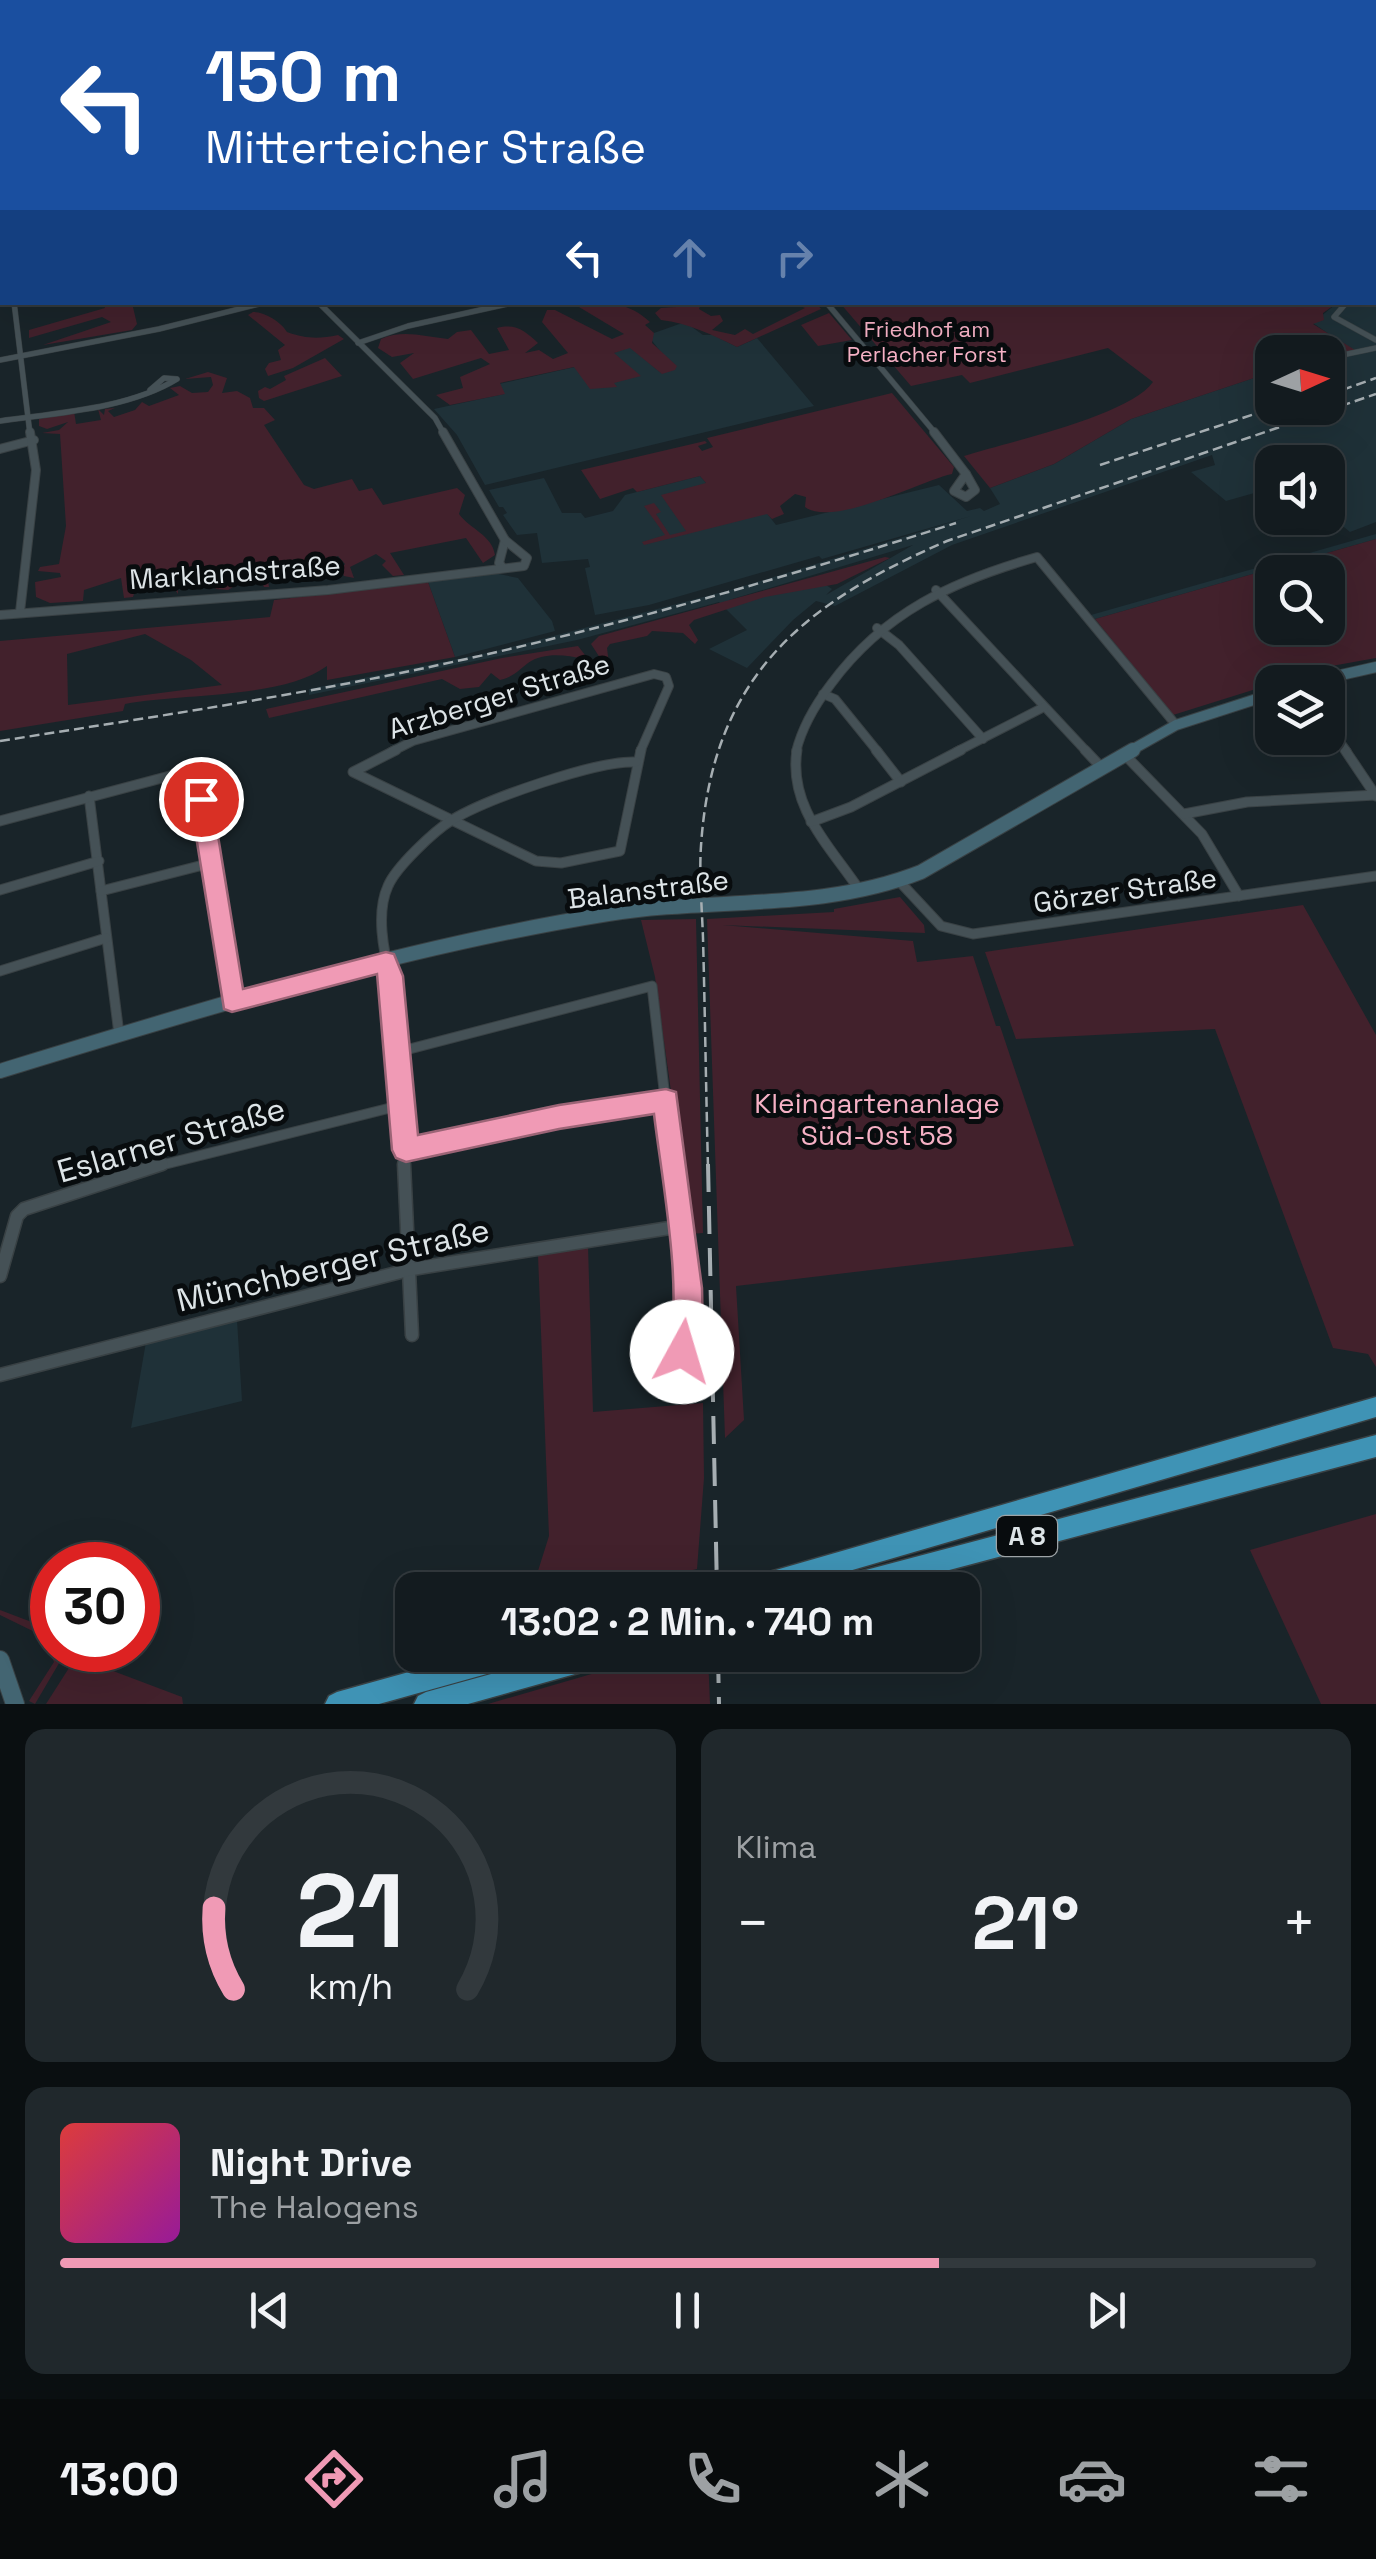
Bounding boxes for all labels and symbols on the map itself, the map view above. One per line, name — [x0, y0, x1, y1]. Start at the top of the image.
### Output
park label: Friedhof am Perlacher Forst — [847, 315, 1007, 368]
north arrow — [1255, 335, 1345, 425]
street label: Marklandstraße — [128, 547, 342, 597]
street label: Arzberger Straße — [384, 645, 614, 747]
pin — [159, 757, 244, 842]
street label: Görzer Straße — [1031, 859, 1219, 921]
street label: Balanstraße — [565, 861, 731, 917]
park label: Kleingartenanlage Süd-Ost 58 — [754, 1085, 1000, 1153]
street label: Eslarner Straße — [52, 1088, 290, 1192]
street label: Münchberger Straße — [173, 1210, 493, 1320]
position arrow — [630, 1300, 734, 1404]
road number: A 8 — [997, 1516, 1057, 1556]
speed limit sign: 30 — [30, 1542, 160, 1672]

